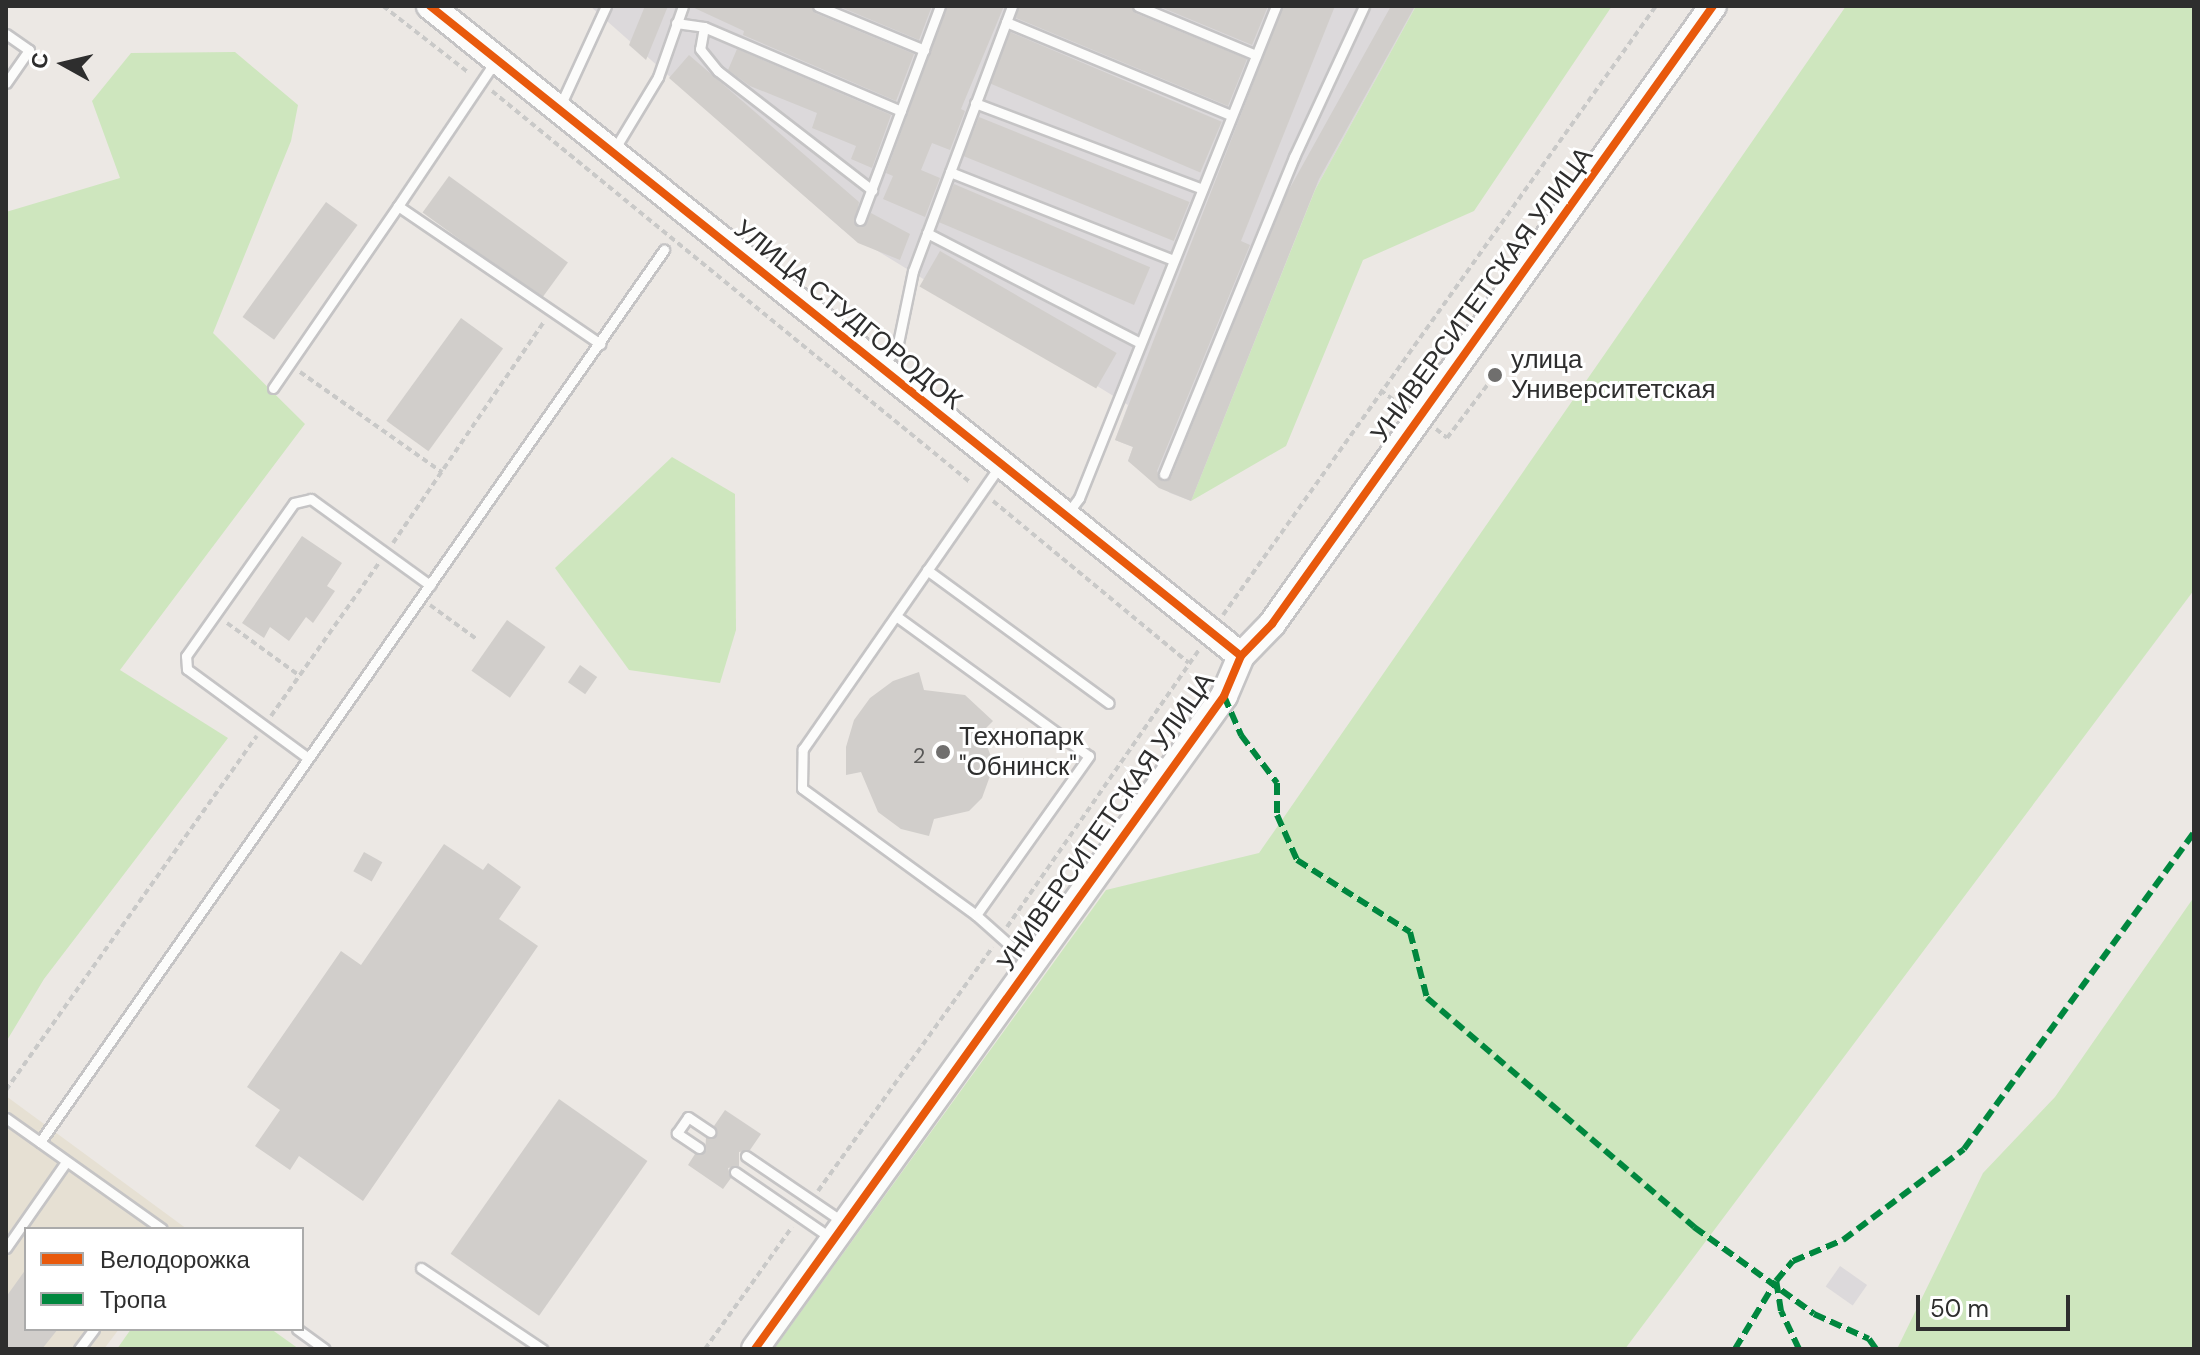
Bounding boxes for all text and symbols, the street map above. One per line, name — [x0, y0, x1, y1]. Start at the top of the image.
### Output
north arrow — [24, 24, 104, 104]
text: С — [24, 51, 55, 70]
street label: УНИВЕРСИТЕТСКАЯ УЛИЦА — [1364, 141, 1600, 449]
street label: УЛИЦА СТУДГОРОДОК — [728, 214, 968, 416]
place label: улица Университетская — [1511, 344, 1716, 406]
marker: улица Университетская — [1486, 366, 1504, 384]
street label: УНИВЕРСИТЕТСКАЯ УЛИЦА — [991, 667, 1221, 977]
place label: Технопарк "Обнинск" — [959, 721, 1084, 782]
house number: 2 — [913, 743, 925, 769]
marker: Технопарк "Обнинск" — [934, 743, 952, 761]
legend — [24, 1227, 304, 1331]
text: Велодорожка — [100, 1244, 250, 1275]
scale bar — [1920, 1279, 2074, 1329]
text: Тропа — [100, 1284, 166, 1315]
text: 50 m — [1930, 1293, 1989, 1324]

